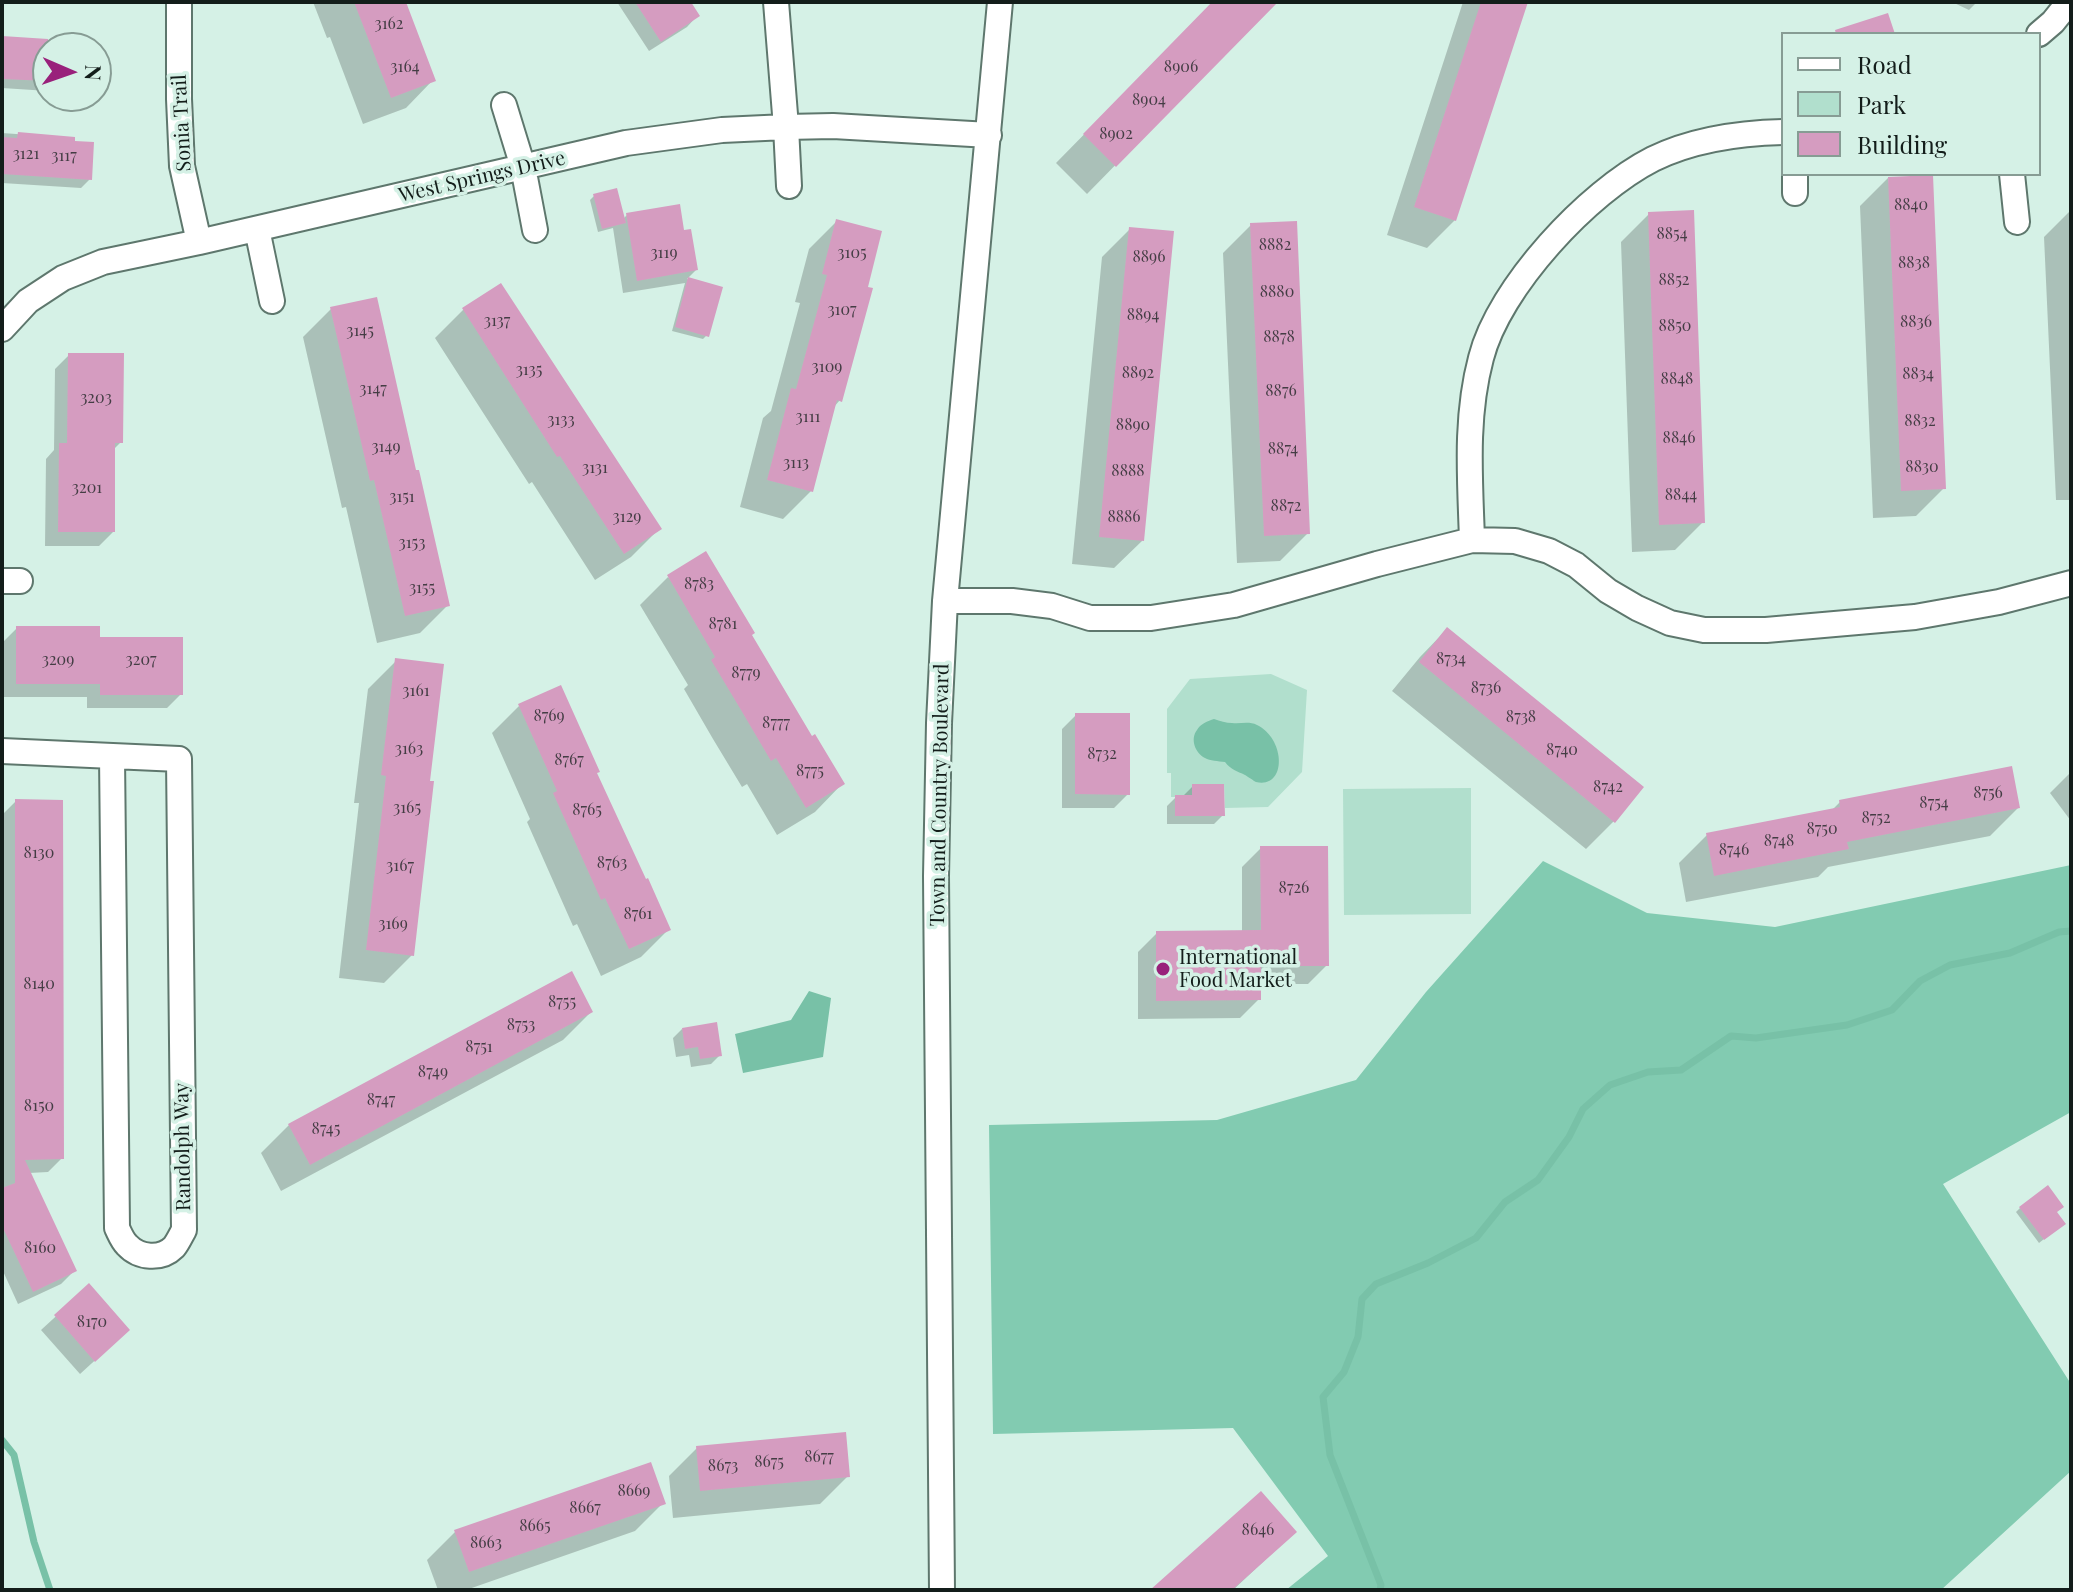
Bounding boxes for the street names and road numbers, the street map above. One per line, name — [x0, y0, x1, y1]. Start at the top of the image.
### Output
street label: Sonia Trail — [167, 74, 197, 172]
street label: West Springs Drive — [396, 146, 568, 208]
street label: Town and Country Boulevard — [926, 663, 954, 927]
street label: Randolph Way — [170, 1083, 196, 1211]

